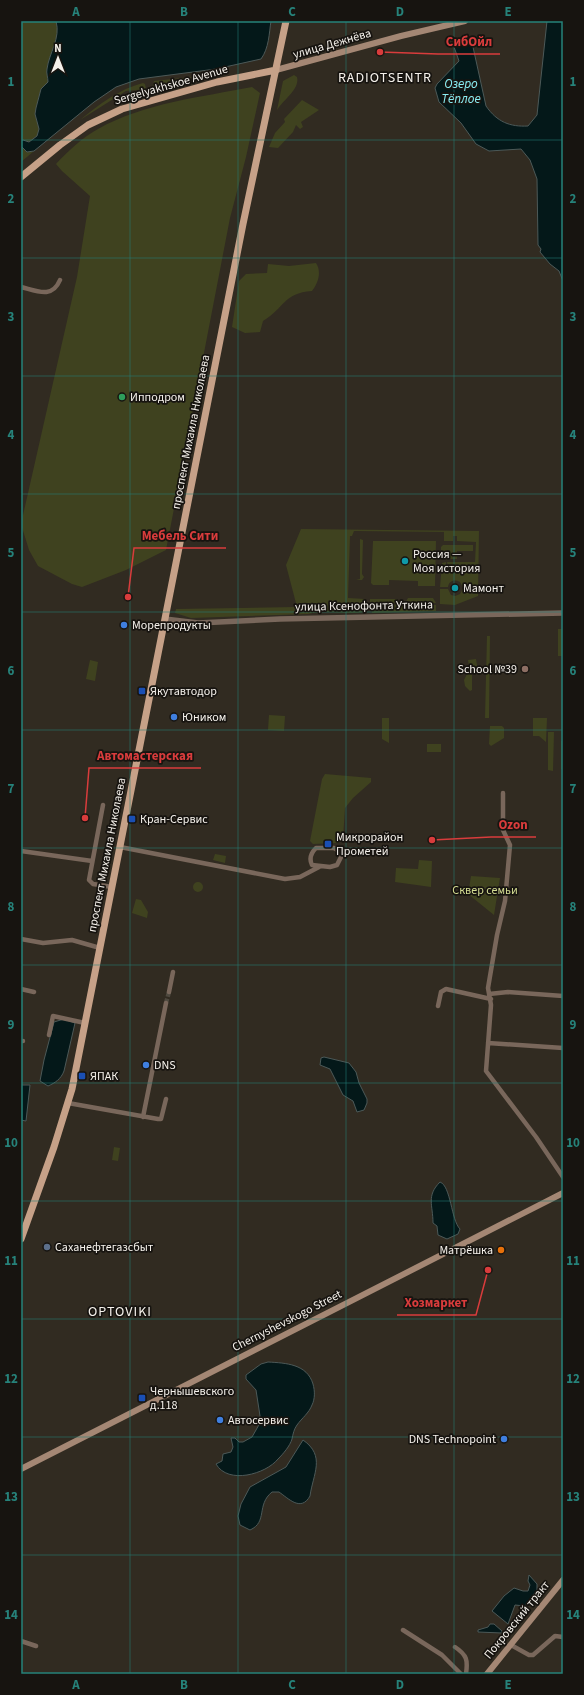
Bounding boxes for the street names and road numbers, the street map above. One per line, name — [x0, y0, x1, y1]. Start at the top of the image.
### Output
street label: улица Дежнёва — [291, 25, 373, 63]
street label: Sergelyakhskoe Avenue — [112, 61, 230, 109]
street label: проспект Михаила Николаева — [168, 353, 214, 511]
street label: улица Ксенофонта Уткина — [295, 596, 433, 616]
street label: проспект Михаила Николаева — [84, 776, 130, 934]
street label: Chernyshevskogo Street — [229, 1286, 345, 1356]
street label: Покровский тракт — [480, 1577, 554, 1663]

